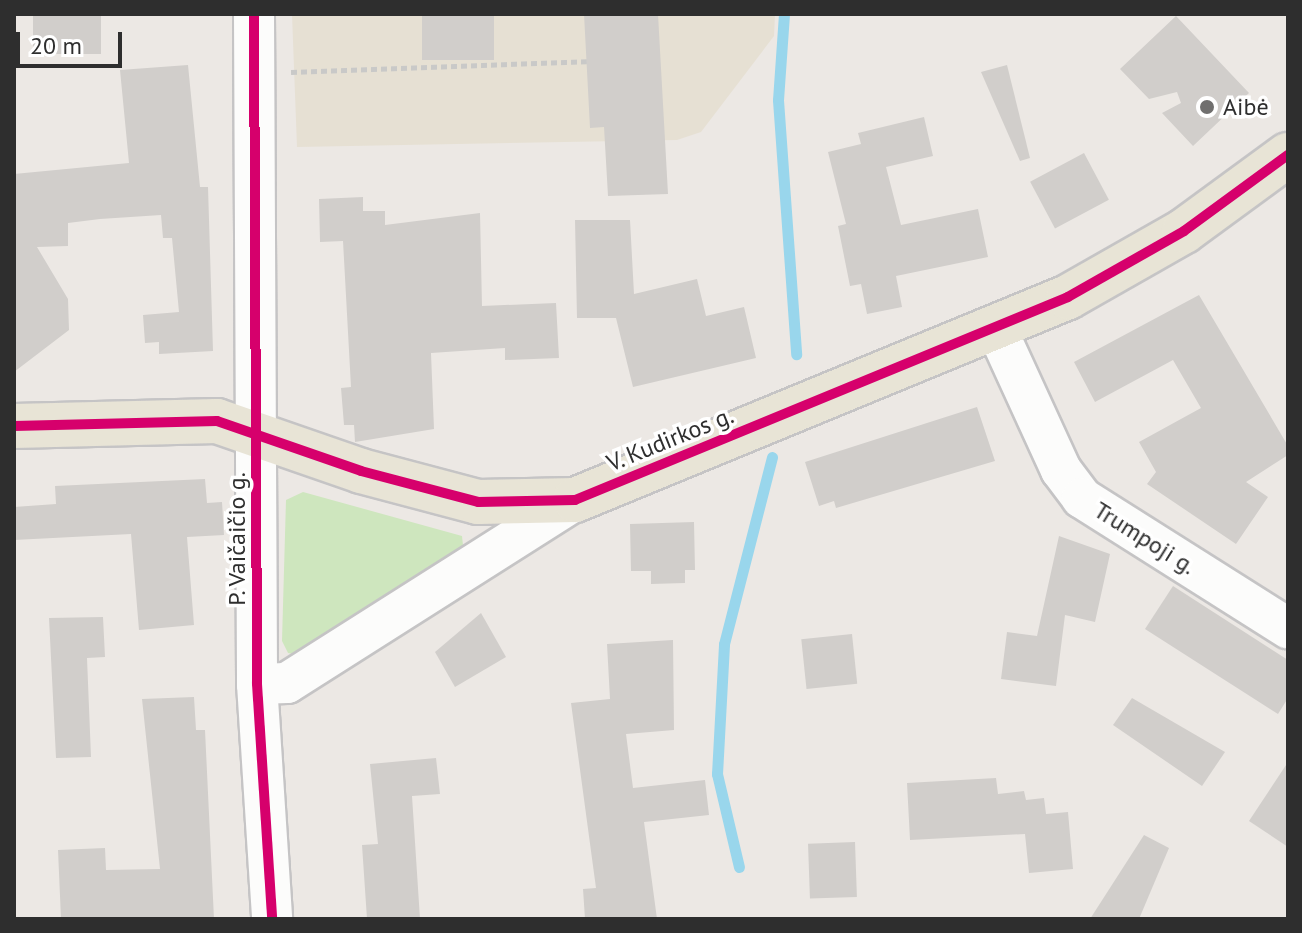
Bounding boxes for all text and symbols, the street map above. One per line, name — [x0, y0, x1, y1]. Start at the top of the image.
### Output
scale bar — [20, 16, 126, 66]
text: 20 m — [30, 30, 82, 61]
place label: Aibė — [1223, 93, 1269, 121]
marker: Aibė — [1198, 98, 1216, 116]
street label: V. Kudirkos g. — [602, 400, 738, 478]
street label: P. Vaičaičio g. — [223, 471, 251, 607]
street label: Trumpoji g. — [1089, 495, 1201, 581]

